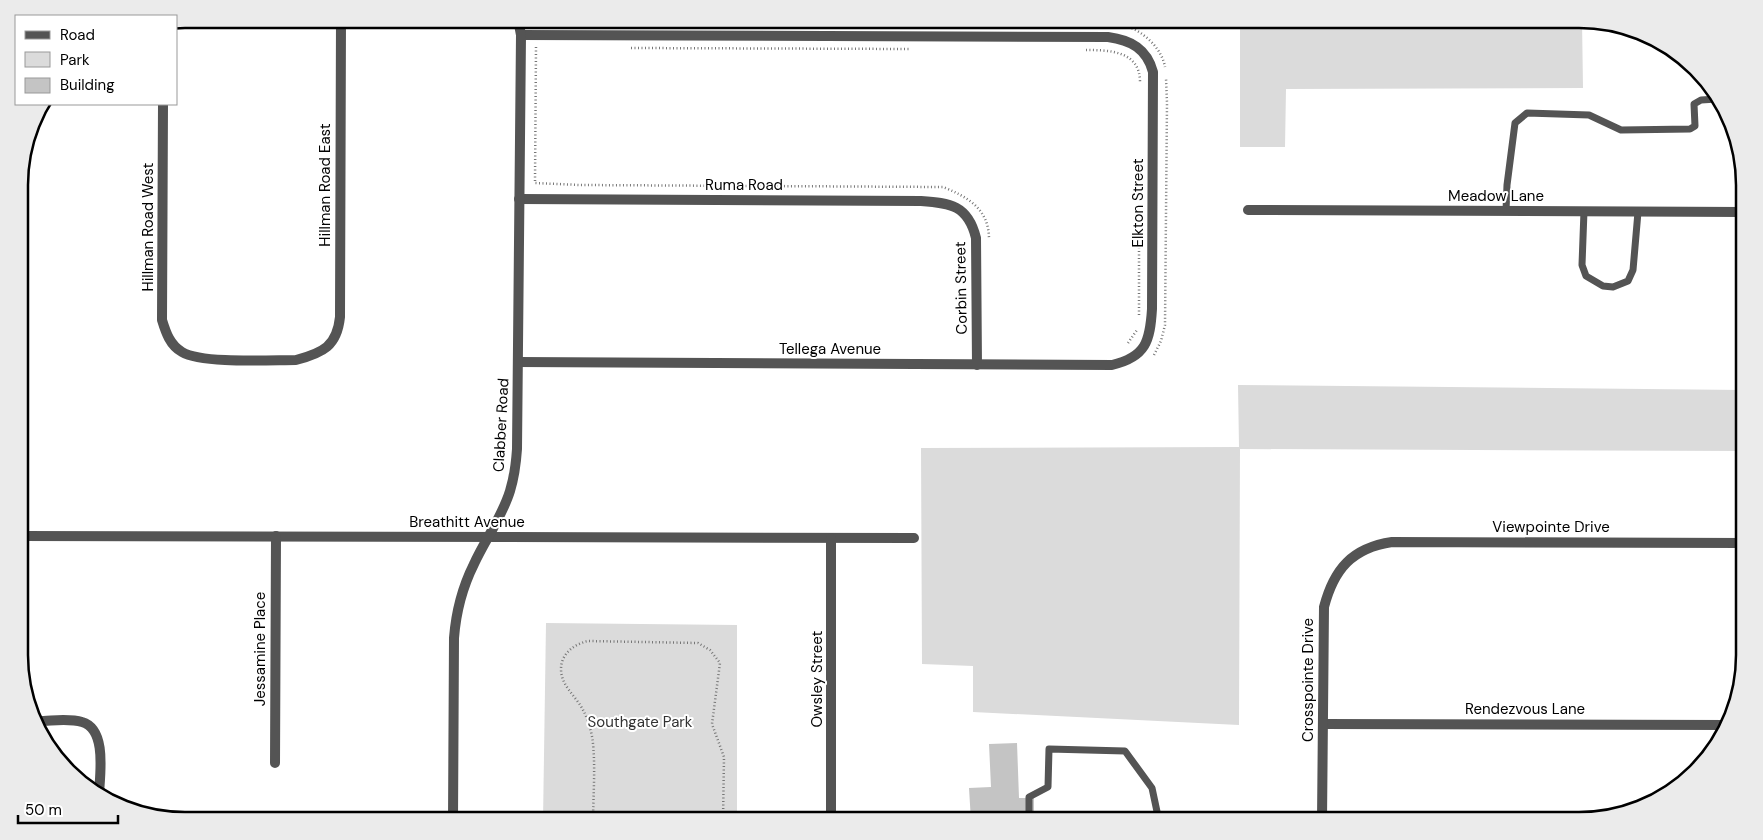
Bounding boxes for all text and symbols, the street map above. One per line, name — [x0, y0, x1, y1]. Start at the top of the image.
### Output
legend — [15, 15, 178, 105]
text: Road — [60, 25, 95, 45]
text: Park — [60, 50, 90, 70]
text: Building — [60, 75, 115, 95]
street label: Hillman Road East — [315, 123, 335, 247]
street label: Elkton Street — [1128, 158, 1148, 248]
street label: Hillman Road West — [138, 162, 158, 291]
street label: Ruma Road — [705, 175, 783, 195]
street label: Meadow Lane — [1448, 186, 1544, 206]
street label: Corbin Street — [950, 241, 972, 335]
street label: Tellega Avenue — [779, 339, 881, 359]
street label: Clabber Road — [489, 378, 513, 472]
street label: Breathitt Avenue — [409, 512, 525, 532]
street label: Viewpointe Drive — [1492, 517, 1610, 537]
street label: Jessamine Place — [250, 592, 270, 706]
street label: Crosspointe Drive — [1298, 618, 1318, 742]
street label: Owsley Street — [807, 630, 827, 728]
street label: Rendezvous Lane — [1465, 699, 1585, 719]
park label: Southgate Park — [588, 712, 693, 732]
scale bar — [18, 792, 118, 824]
text: 50 m — [25, 800, 62, 820]

